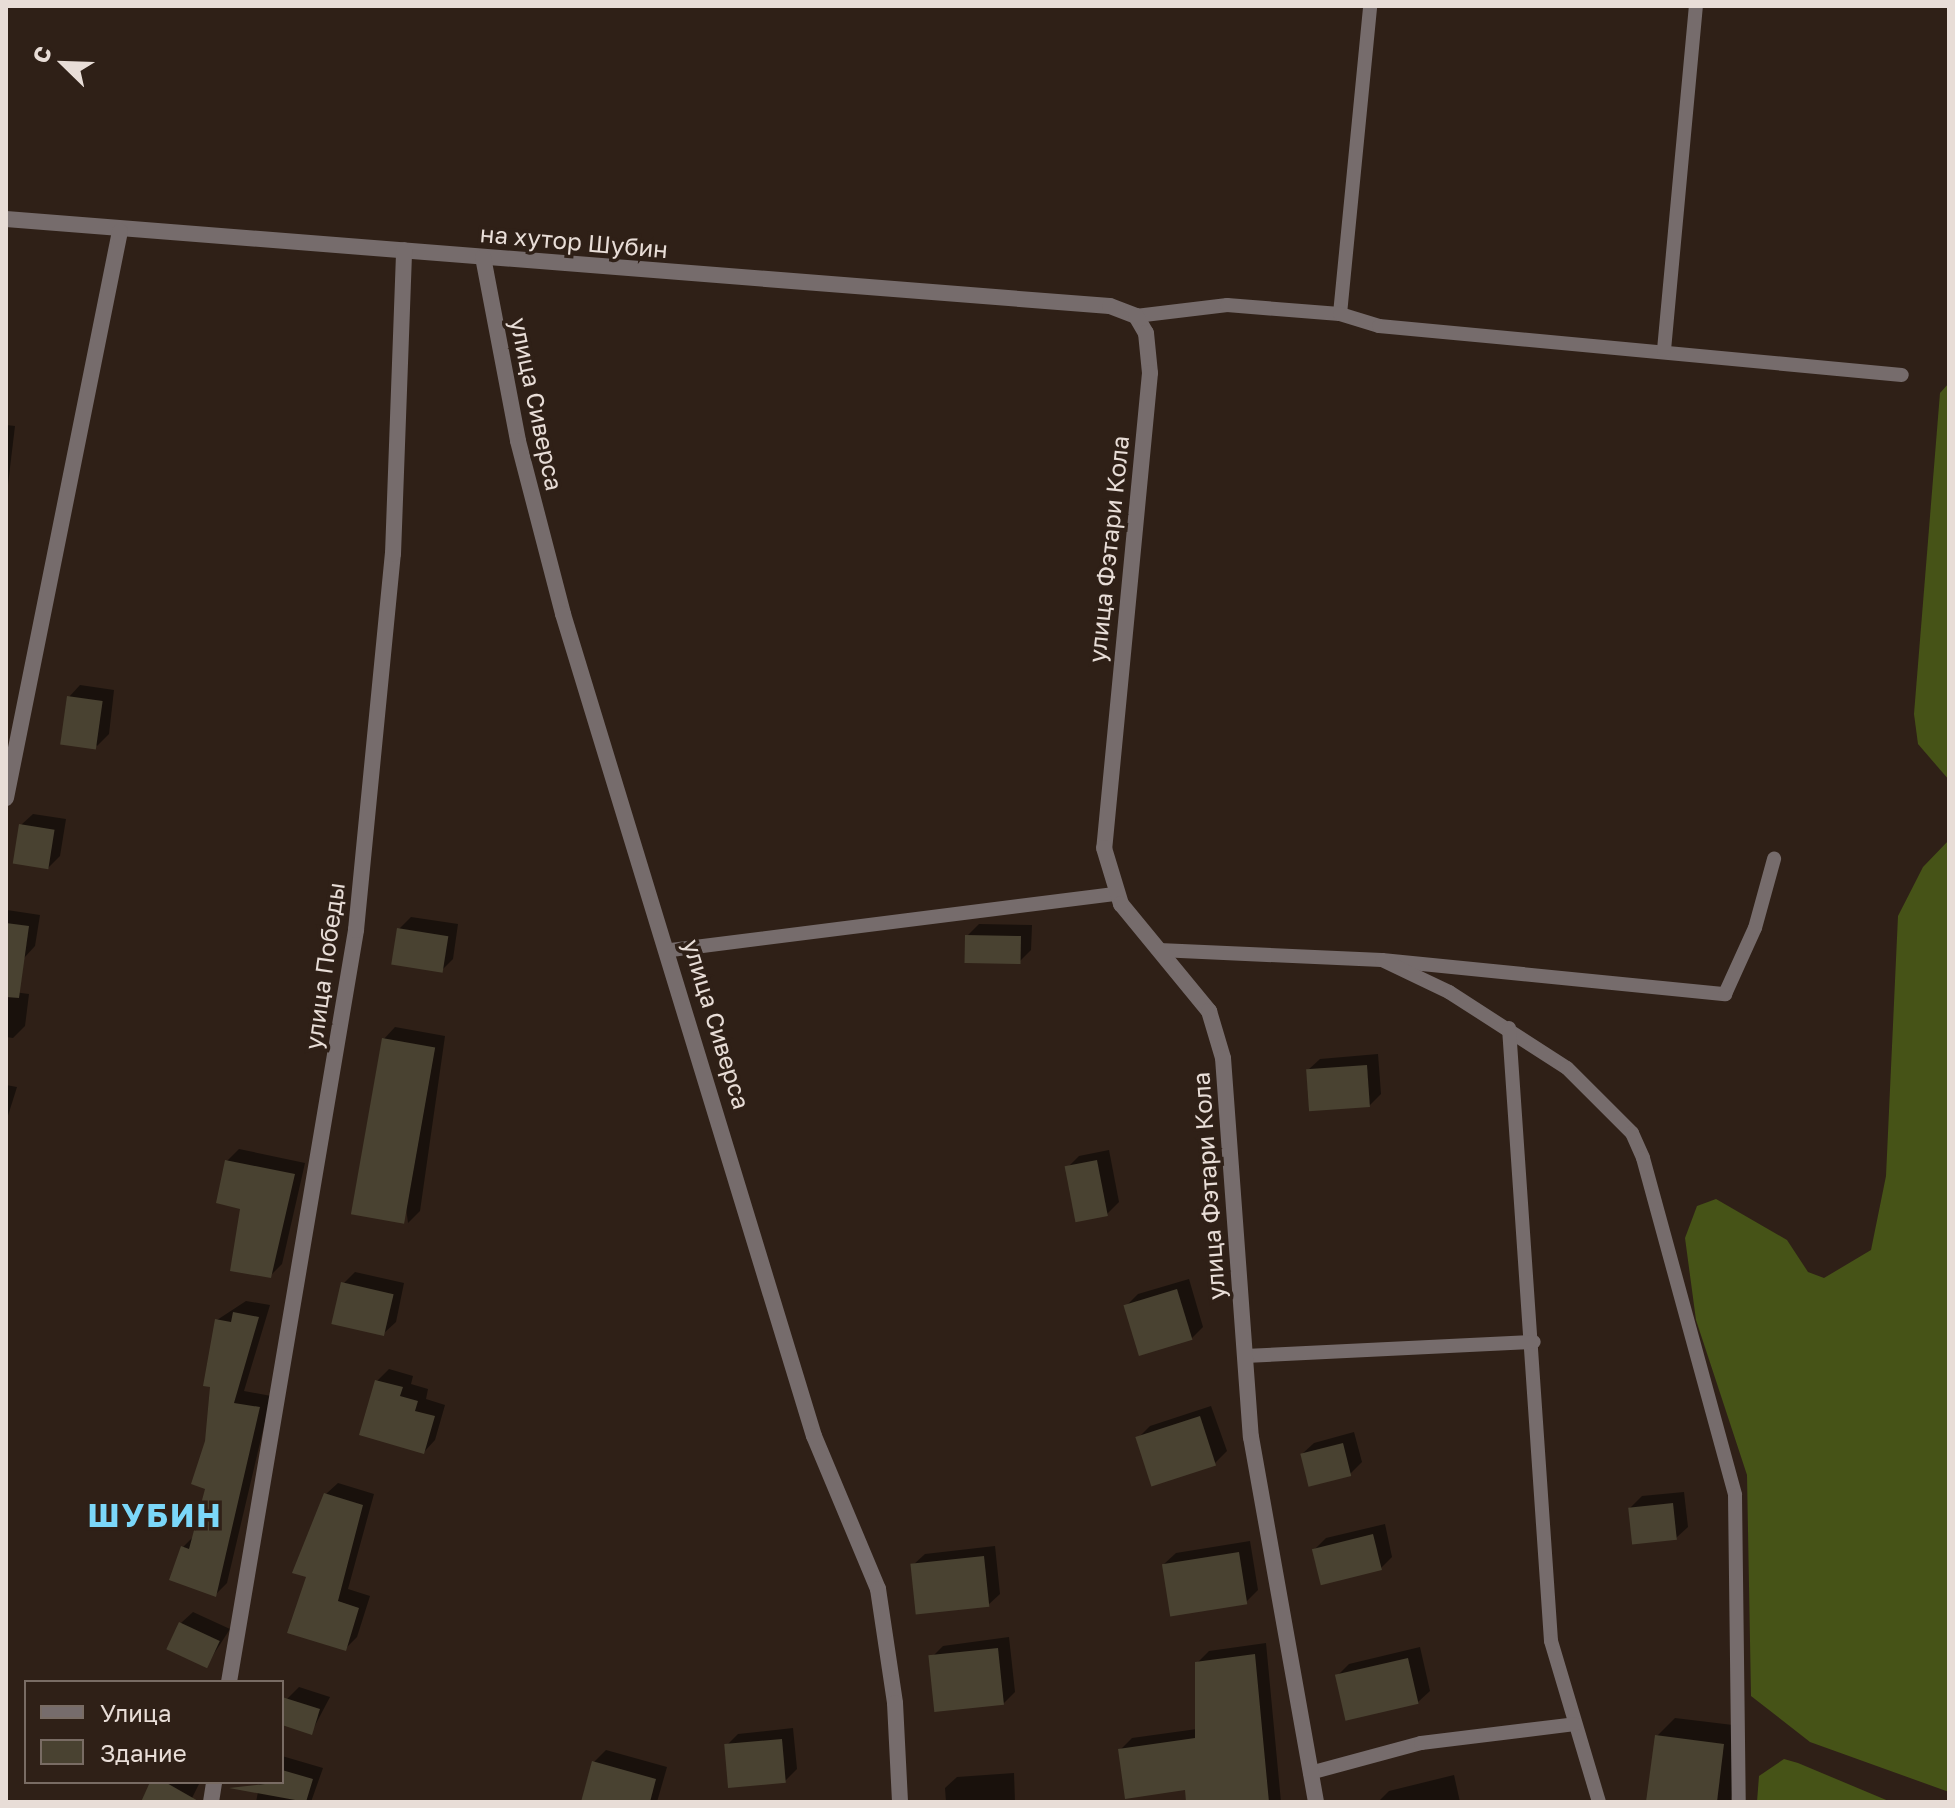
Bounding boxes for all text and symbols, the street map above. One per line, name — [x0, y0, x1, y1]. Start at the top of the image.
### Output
north arrow — [24, 24, 104, 104]
text: С — [26, 42, 57, 67]
street label: на хутор Шубин — [479, 218, 669, 264]
street label: улица Сиверса — [505, 315, 569, 493]
street label: улица Фэтари Кола — [1082, 434, 1134, 664]
street label: улица Победы — [298, 880, 350, 1052]
street label: улица Сиверса — [677, 936, 757, 1112]
street label: улица Фэтари Кола — [1186, 1071, 1230, 1301]
district label: ШУБИН — [87, 1496, 223, 1534]
legend — [24, 1680, 284, 1784]
text: Улица — [100, 1698, 172, 1727]
text: Здание — [100, 1738, 187, 1767]

